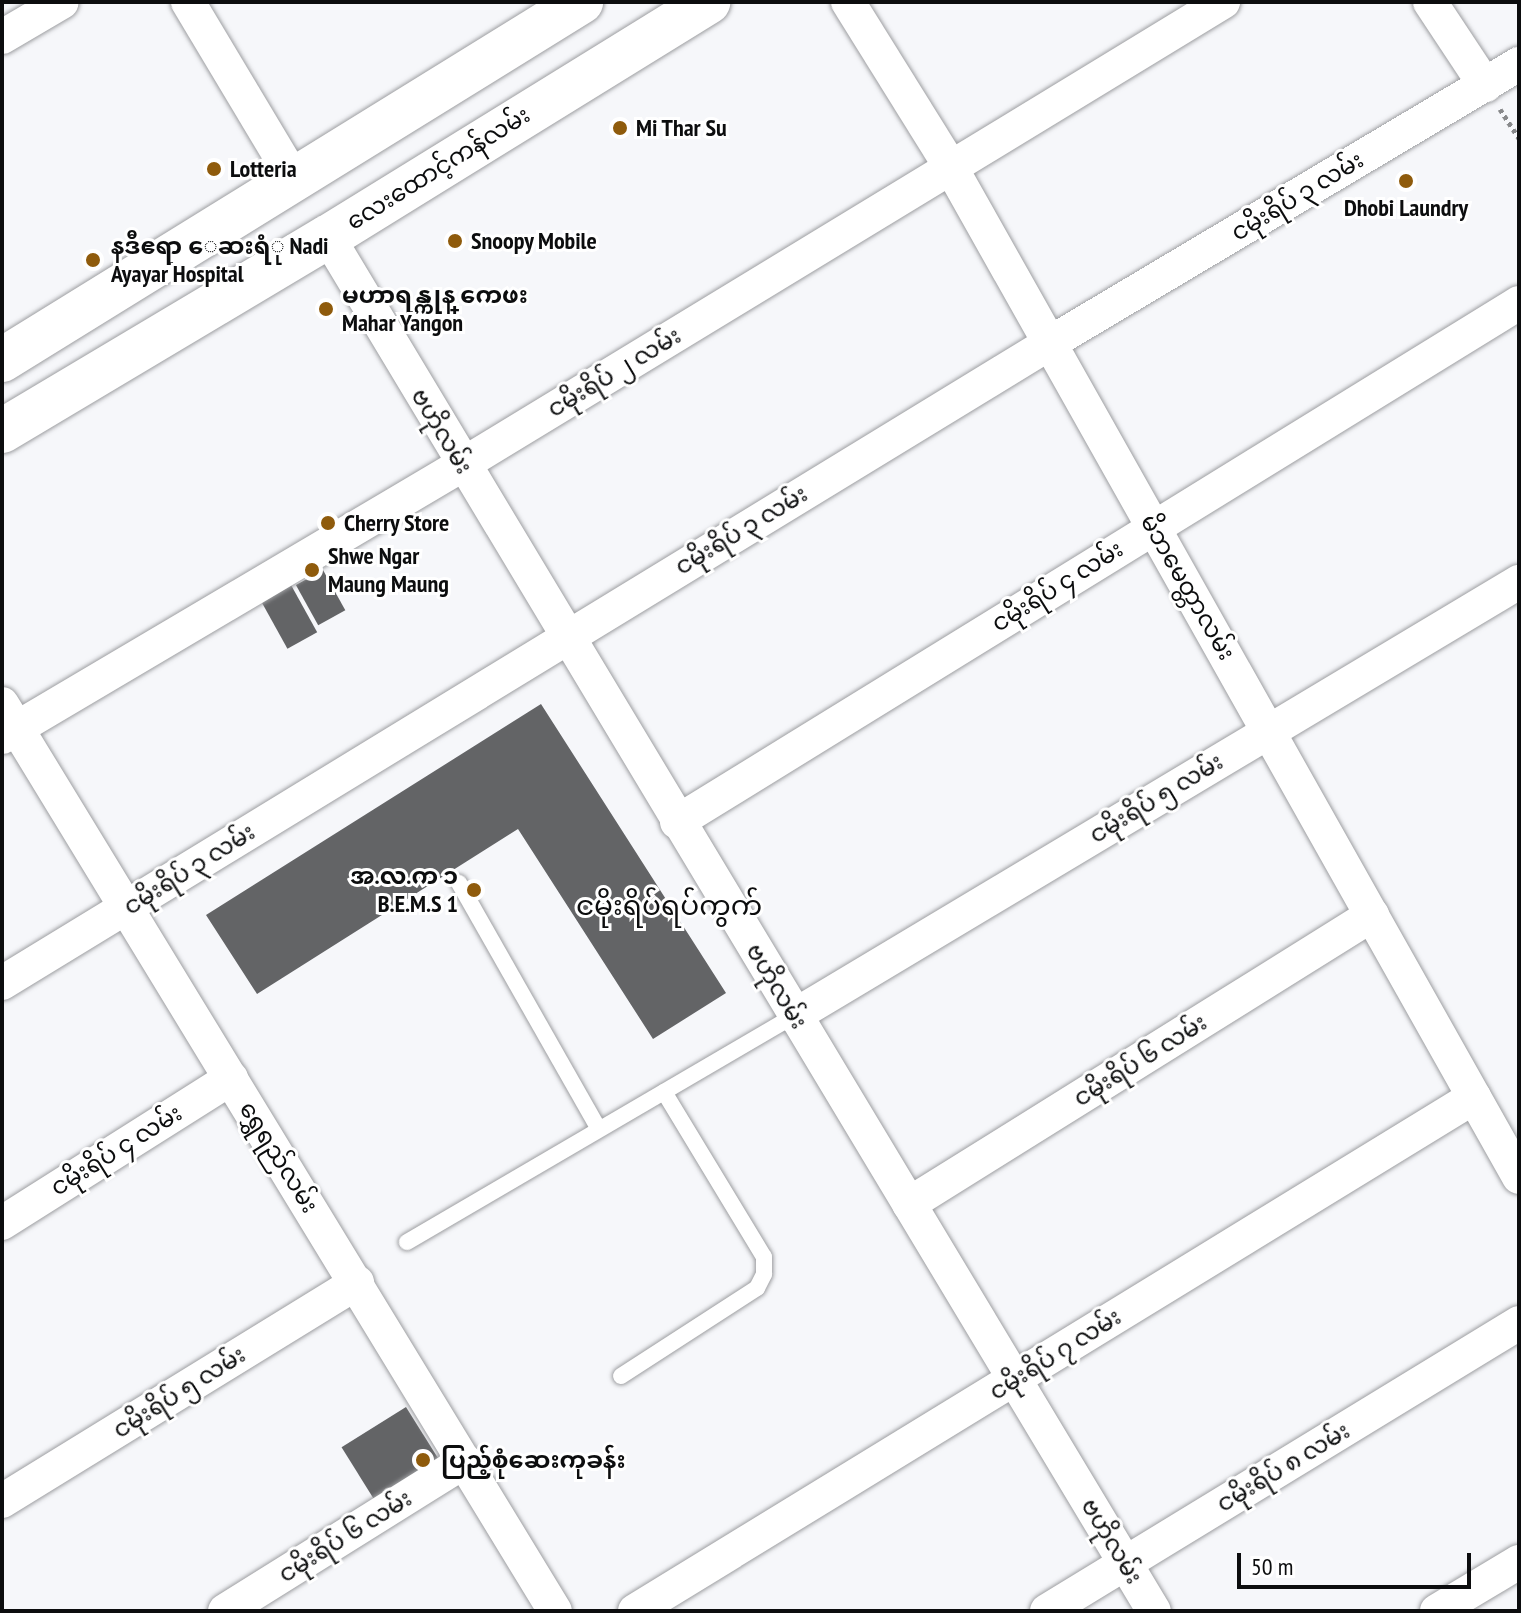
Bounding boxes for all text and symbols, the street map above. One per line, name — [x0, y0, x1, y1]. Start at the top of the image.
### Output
street label: လေးထောင့်ကန်လမ်း — [341, 100, 535, 236]
place label: Mi Thar Su — [636, 114, 728, 142]
marker: Mi Thar Su — [611, 119, 629, 137]
street label: ငမိုးရိပ် ၃ လမ်း — [1226, 145, 1368, 247]
place label: Lotteria — [230, 155, 297, 183]
marker: Lotteria — [205, 160, 223, 178]
marker: Dhobi Laundry — [1397, 172, 1415, 190]
place label: Dhobi Laundry — [1344, 194, 1468, 222]
place label: Snoopy Mobile — [471, 227, 597, 255]
place label: နဒီဧရာ ေဆးရံု Nadi Ayayar Hospital — [111, 232, 327, 288]
marker: Snoopy Mobile — [446, 232, 464, 250]
marker: နဒီဧရာ ေဆးရံု Nadi Ayayar Hospital — [82, 249, 104, 271]
place label: မဟာရန္ကုန္ ကေဖး Mahar Yangon — [342, 281, 528, 337]
marker: မဟာရန္ကုန္ ကေဖး Mahar Yangon — [317, 300, 335, 318]
street label: ငမိုးရိပ် ၂ လမ်း — [542, 321, 686, 423]
street label: ဗဟိုလမ်း — [405, 383, 479, 479]
street label: ငမိုးရိပ် ၃ လမ်း — [670, 479, 812, 581]
place label: Cherry Store — [344, 509, 450, 537]
street label: မိဘမေတ္တာလမ်း — [1135, 509, 1241, 665]
marker: Cherry Store — [319, 514, 337, 532]
street label: ငမိုးရိပ် ၄ လမ်း — [986, 534, 1128, 638]
place label: Shwe Ngar Maung Maung — [328, 542, 449, 598]
marker: Shwe Ngar Maung Maung — [303, 561, 321, 579]
street label: ငမိုးရိပ် ၅ လမ်း — [1084, 747, 1228, 849]
street label: ငမိုးရိပ် ၃ လမ်း — [118, 817, 260, 921]
place label: အ.လ.က ၁ B.E.M.S 1 — [350, 862, 458, 918]
marker: အ.လ.က ၁ B.E.M.S 1 — [465, 881, 483, 899]
district label: ငမိုးရိပ်ရပ်ကွက် — [576, 888, 762, 922]
street label: ဗဟိုလမ်း — [740, 938, 814, 1034]
street label: ငမိုးရိပ် ၆ လမ်း — [1068, 1008, 1212, 1112]
street label: ရွှေရည်လမ်း — [233, 1096, 325, 1218]
street label: ငမိုးရိပ် ၄ လမ်း — [45, 1098, 187, 1202]
street label: ငမိုးရိပ် ၇ လမ်း — [984, 1302, 1126, 1406]
street label: ငမိုးရိပ် ၅ လမ်း — [107, 1340, 251, 1444]
street label: ငမိုးရိပ် ၈ လမ်း — [1211, 1416, 1355, 1518]
place label: ပြည့်စုံဆေးကုခန်း — [441, 1446, 626, 1474]
marker: ပြည့်စုံဆေးကုခန်း — [412, 1449, 434, 1471]
street label: ငမိုးရိပ် ၆ လမ်း — [273, 1484, 417, 1588]
street label: ဗဟိုလမ်း — [1075, 1493, 1149, 1589]
scale bar — [1241, 1537, 1475, 1587]
text: 50 m — [1251, 1551, 1293, 1582]

